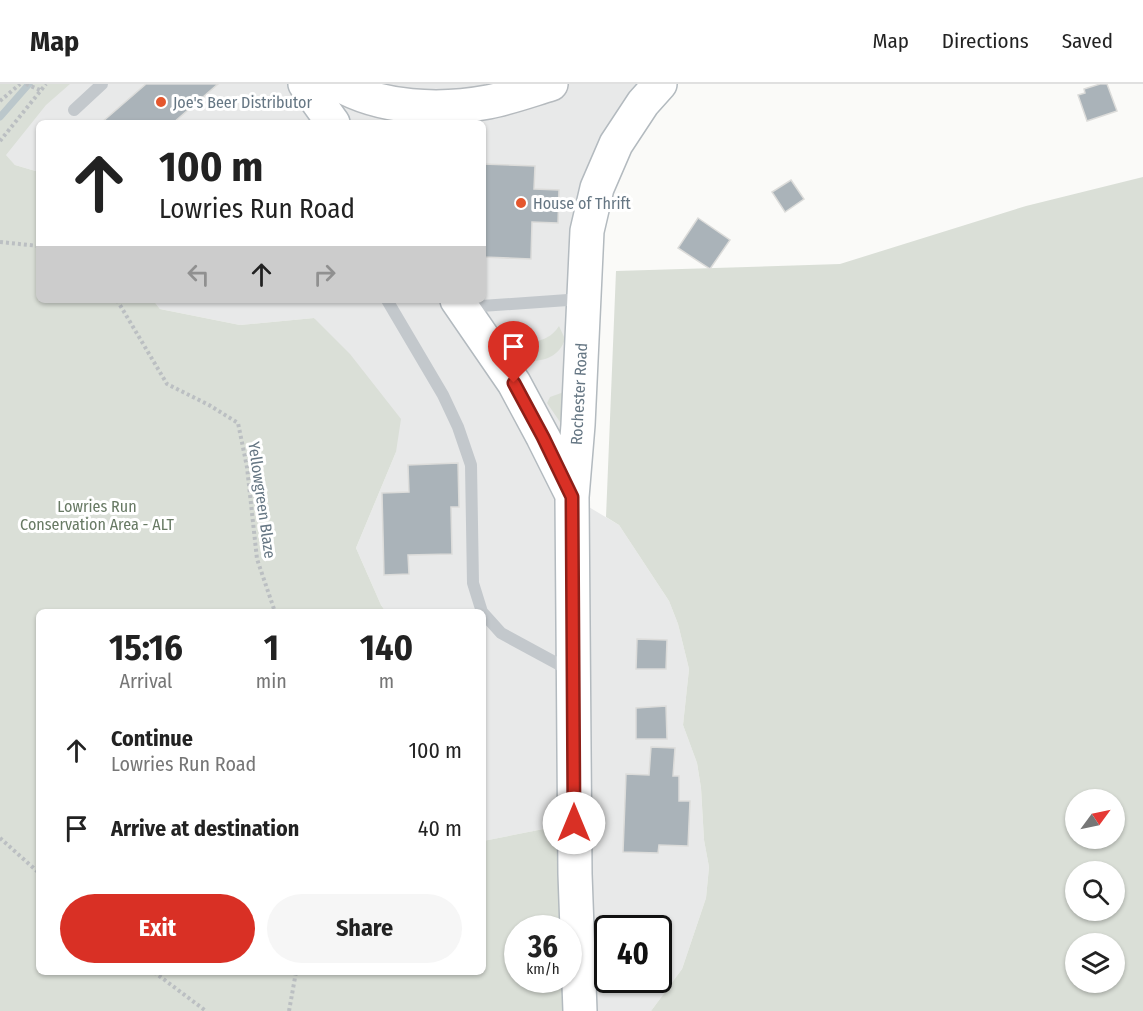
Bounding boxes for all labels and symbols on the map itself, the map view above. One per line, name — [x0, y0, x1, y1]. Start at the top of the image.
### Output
place label: Joe's Beer Distributor — [173, 93, 312, 112]
marker: Joe's Beer Distributor — [154, 95, 168, 109]
place label: House of Thrift — [533, 194, 631, 213]
marker: House of Thrift — [514, 196, 528, 210]
pin — [488, 321, 539, 383]
street label: Rochester Road — [567, 342, 591, 446]
street label: Yellowgreen Blaze — [244, 440, 280, 560]
park label: Lowries Run Conservation Area - ALT — [20, 497, 174, 534]
north arrow — [1065, 789, 1125, 849]
position arrow — [542, 791, 606, 855]
speed limit sign: 40 — [594, 915, 672, 993]

